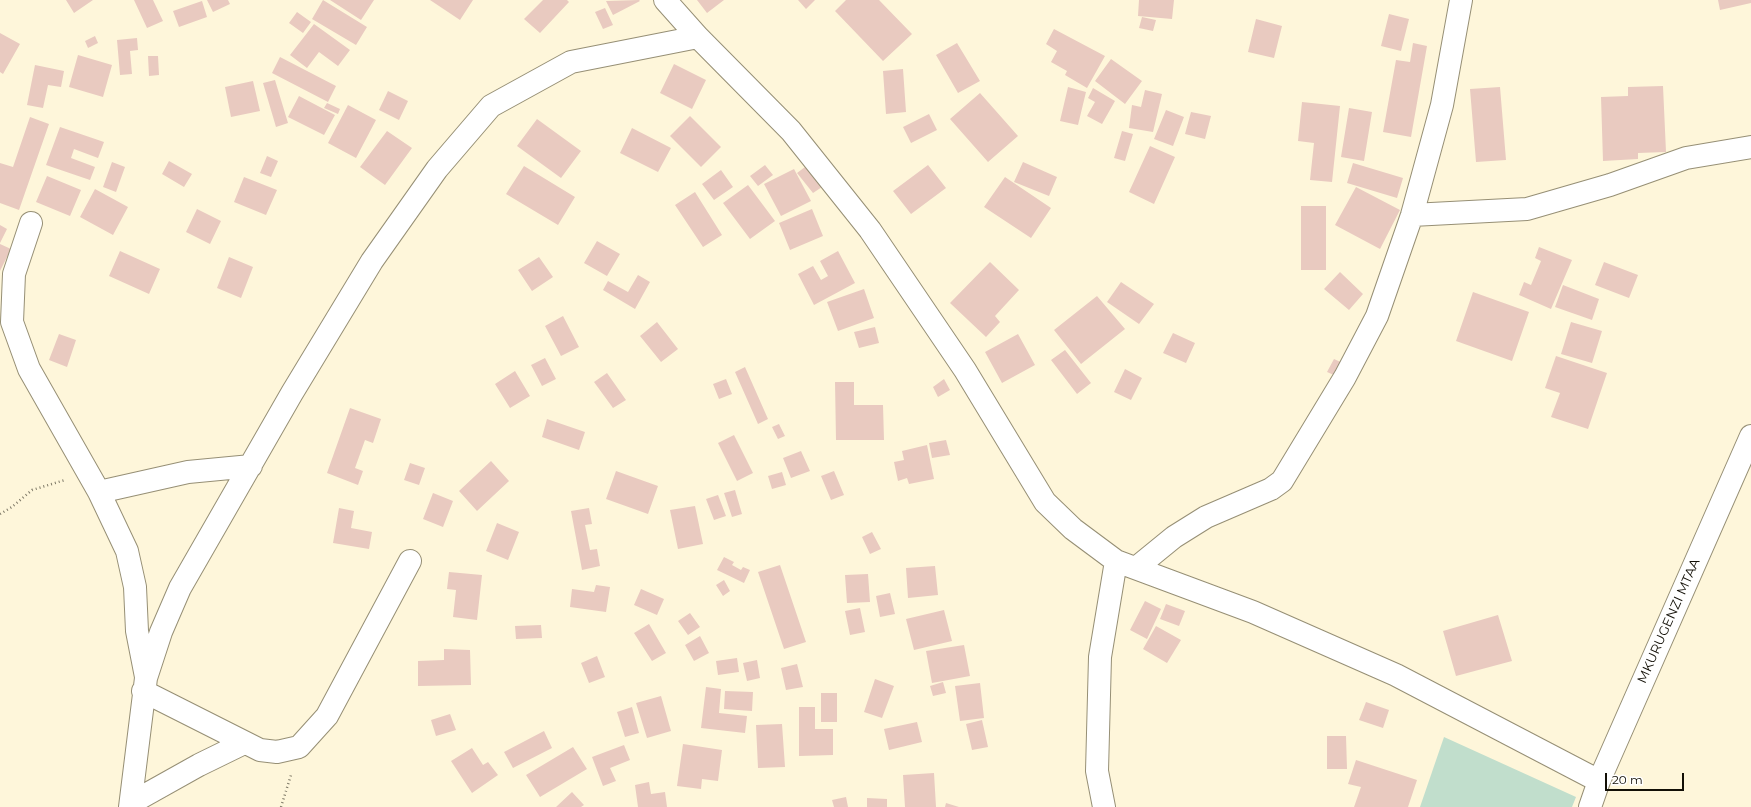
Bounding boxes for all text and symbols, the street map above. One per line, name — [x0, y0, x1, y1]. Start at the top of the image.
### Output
street label: MKURUGENZI MTAA — [1634, 556, 1704, 686]
scale bar — [1607, 765, 1686, 791]
text: 20 m — [1612, 772, 1643, 787]

